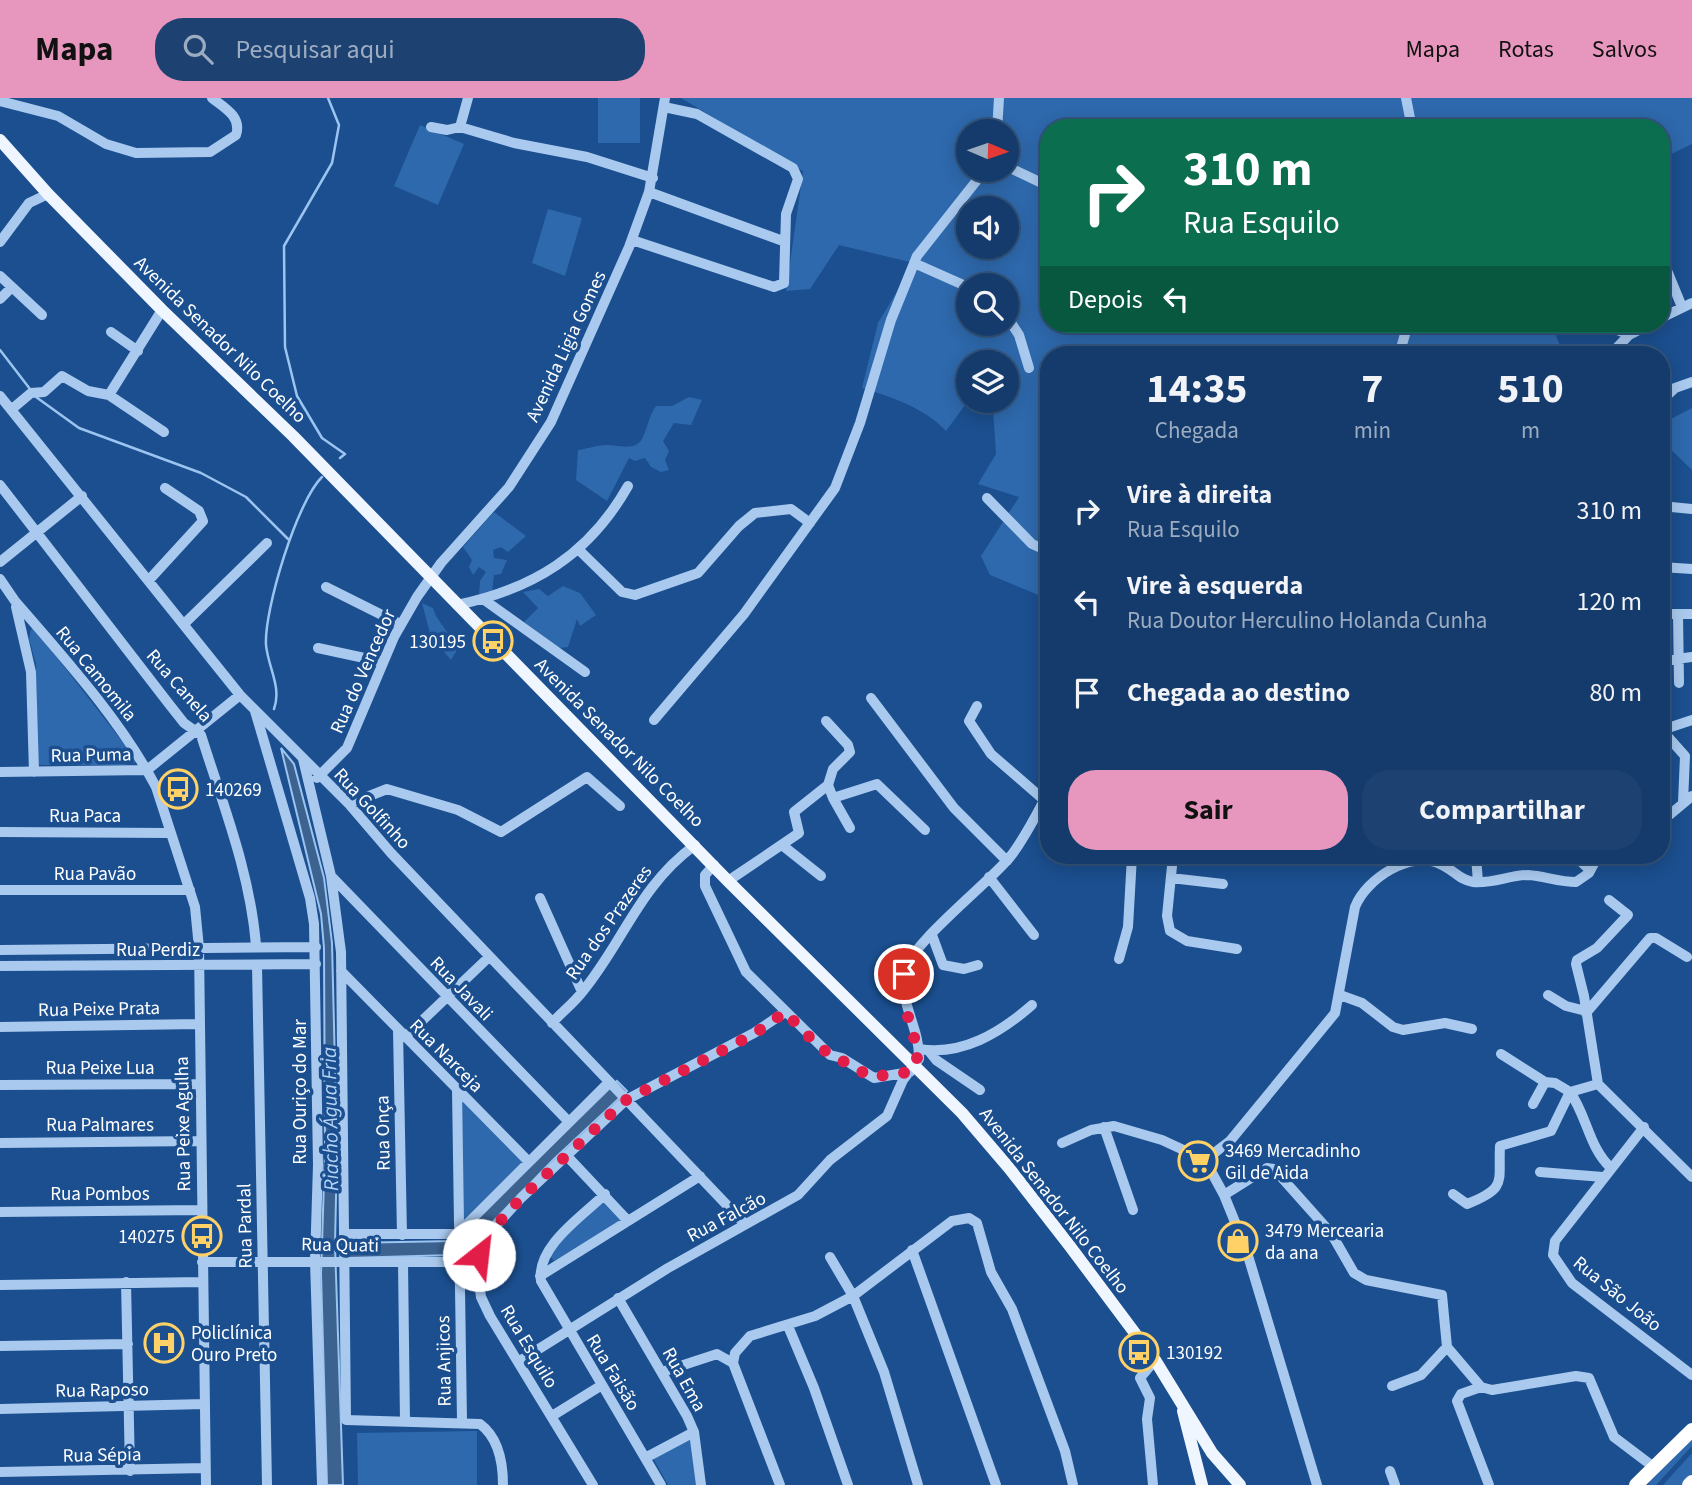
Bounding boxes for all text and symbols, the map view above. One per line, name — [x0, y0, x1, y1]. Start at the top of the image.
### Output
search box — [155, 18, 645, 81]
text: Mapa — [35, 26, 113, 73]
icon: search — [179, 30, 217, 68]
text: Pesquisar aqui — [235, 31, 395, 68]
text: Mapa — [1405, 32, 1460, 67]
text: Rotas — [1498, 32, 1554, 67]
text: Salvos — [1592, 32, 1657, 67]
north arrow — [956, 119, 1018, 182]
map controls — [956, 119, 1019, 413]
text: 310 m — [1183, 135, 1312, 205]
icon: right — [1068, 147, 1159, 238]
button: sound — [956, 196, 1019, 259]
text: Rua Esquilo — [1183, 200, 1340, 246]
street label: Avenida Senador Nilo Coelho — [128, 250, 312, 430]
street label: Avenida Ligia Gomes — [519, 267, 613, 427]
button: search — [956, 273, 1019, 336]
icon: left — [1157, 280, 1195, 318]
text: Depois — [1068, 281, 1143, 318]
button: layers — [956, 350, 1019, 413]
text: 14:35 — [1146, 359, 1248, 419]
text: 7 — [1361, 359, 1383, 419]
text: 510 — [1497, 359, 1564, 419]
text: Chegada — [1155, 414, 1239, 447]
text: min — [1354, 414, 1391, 447]
text: m — [1521, 414, 1540, 447]
text: Vire à direita — [1127, 476, 1272, 513]
icon: right — [1068, 492, 1106, 530]
text: 310 m — [1576, 492, 1642, 529]
text: Rua Esquilo — [1127, 513, 1240, 546]
text: Vire à esquerda — [1127, 567, 1303, 604]
icon: left — [1068, 583, 1106, 621]
text: 120 m — [1576, 583, 1642, 620]
text: Rua Doutor Herculino Holanda Cunha — [1127, 604, 1487, 637]
street label: Rua do Vencedor — [324, 605, 403, 738]
street label: Rua Camomila — [49, 620, 143, 727]
bus stop icon: 130195 — [472, 620, 514, 662]
place label: 130195 — [409, 629, 466, 656]
street label: Rua Canela — [139, 643, 218, 728]
street label: Avenida Senador Nilo Coelho — [528, 652, 710, 834]
icon: arrive — [1068, 674, 1106, 712]
text: Chegada ao destino — [1127, 674, 1350, 711]
text: 80 m — [1589, 674, 1642, 711]
street label: Rua Puma — [50, 741, 132, 770]
street label: Rua Golfinho — [327, 762, 417, 856]
bus stop icon: 140269 — [157, 768, 199, 810]
button: Sair — [1068, 770, 1348, 850]
button: Compartilhar — [1362, 770, 1642, 850]
place label: 140269 — [205, 777, 262, 804]
street label: Rua Paca — [49, 803, 121, 830]
street label: Rua dos Prazeres — [560, 860, 659, 986]
street label: Rua Pavão — [54, 861, 136, 888]
street label: Rua Perdiz — [116, 937, 200, 964]
pin — [874, 944, 934, 1004]
street label: Rua Javali — [423, 951, 499, 1027]
icon: arrive — [885, 955, 923, 993]
street label: Rua Peixe Prata — [38, 995, 160, 1024]
street label: Rua Narceja — [403, 1013, 489, 1099]
street label: Rua Ouriço do Mar — [287, 1019, 314, 1165]
water label: Riacho Água Fria — [314, 1047, 346, 1191]
street label: Rua Peixe Lua — [45, 1055, 155, 1082]
street label: Rua Peixe Agulha — [169, 1056, 198, 1192]
street label: Rua Onça — [369, 1095, 398, 1171]
street label: Avenida Senador Nilo Coelho — [972, 1102, 1135, 1300]
street label: Rua Palmares — [46, 1112, 154, 1139]
place label: 3469 Mercadinho Gil de Aida — [1225, 1138, 1361, 1187]
supermarket icon: 3469 Mercadinho Gil de Aida — [1177, 1140, 1219, 1182]
street label: Rua Pombos — [50, 1181, 150, 1208]
street label: Rua Pardal — [231, 1183, 260, 1269]
street label: Rua Falcão — [682, 1185, 771, 1249]
bus stop icon: 140275 — [181, 1215, 223, 1257]
position arrow — [442, 1218, 516, 1292]
place label: 3479 Mercearia da ana — [1265, 1218, 1384, 1267]
shop icon: 3479 Mercearia da ana — [1217, 1220, 1259, 1262]
place label: 140275 — [118, 1224, 175, 1251]
street label: Rua Quati — [301, 1231, 379, 1260]
street label: Rua São João — [1567, 1250, 1667, 1338]
street label: Rua Esquilo — [493, 1300, 564, 1394]
street label: Rua Anjicos — [430, 1315, 459, 1407]
place label: Policlínica Ouro Preto — [191, 1320, 277, 1369]
hospital icon: Policlínica Ouro Preto — [143, 1322, 185, 1364]
street label: Rua Faisão — [579, 1329, 646, 1416]
bus stop icon: 130192 — [1118, 1331, 1160, 1373]
place label: 130192 — [1166, 1340, 1223, 1367]
street label: Rua Ema — [655, 1343, 712, 1417]
street label: Rua Raposo — [55, 1376, 149, 1405]
street label: Rua Sépia — [62, 1441, 142, 1470]

